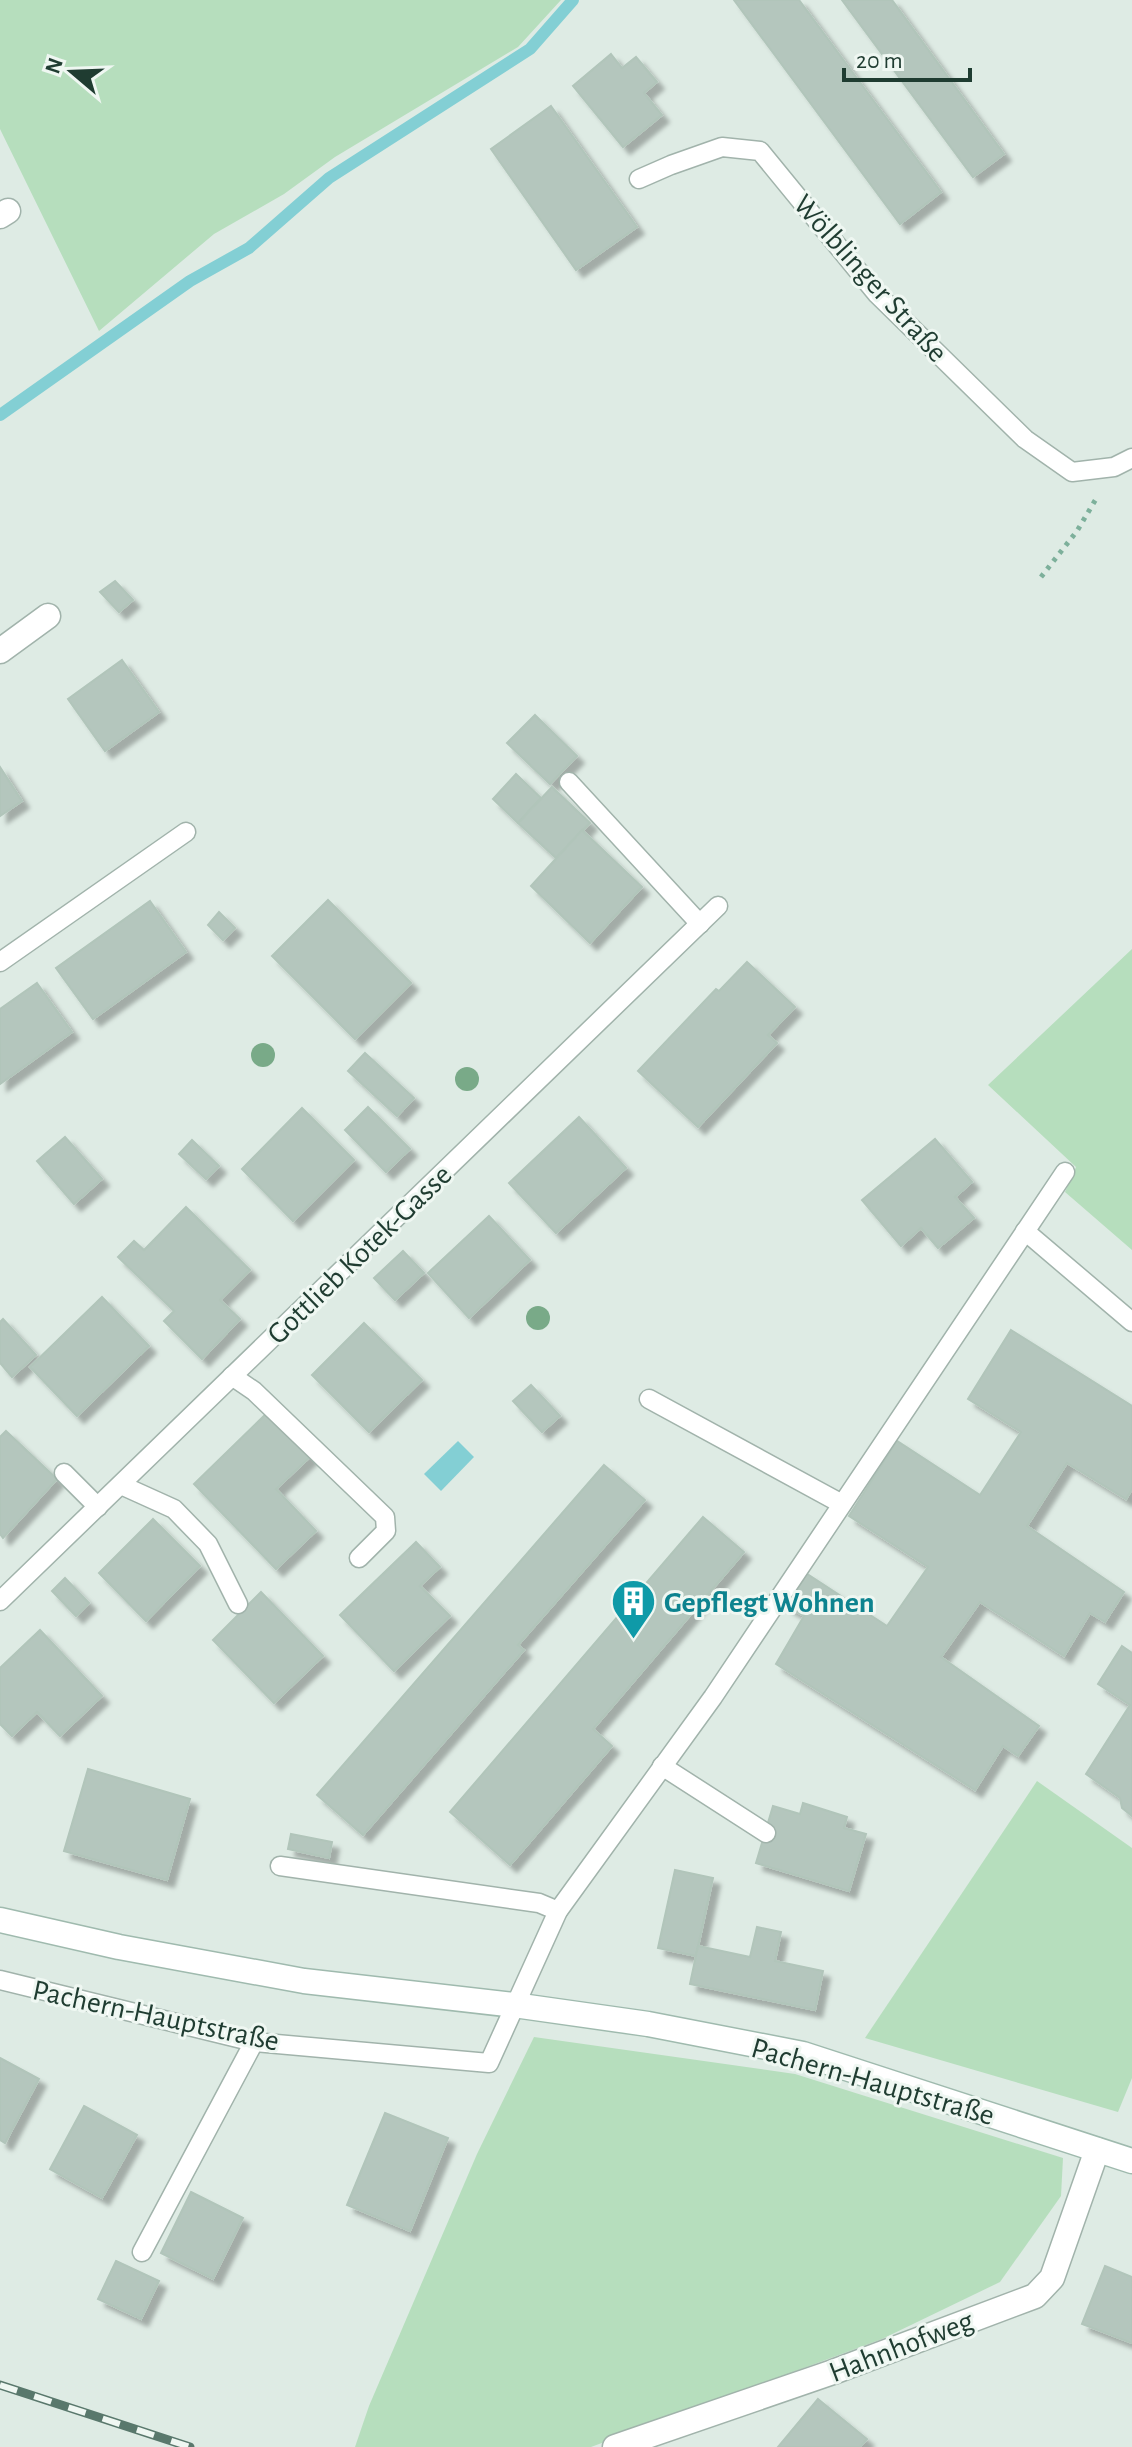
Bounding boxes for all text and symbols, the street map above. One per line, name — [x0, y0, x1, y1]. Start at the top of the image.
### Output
north arrow — [32, 32, 112, 112]
scale bar — [844, 32, 970, 82]
text: 20 m — [856, 49, 903, 73]
text: N — [41, 55, 67, 77]
street label: Wölblinger Straße — [788, 189, 953, 368]
street label: Gottlieb Kotek-Gasse — [262, 1159, 458, 1350]
building icon: Gepflegt Wohnen — [609, 1578, 657, 1641]
place label: Gepflegt Wohnen — [664, 1588, 875, 1618]
street label: Pachern-Hauptstraße — [30, 1975, 282, 2057]
street label: Pachern-Hauptstraße — [748, 2033, 998, 2131]
street label: Hahnhofweg — [825, 2306, 978, 2388]

